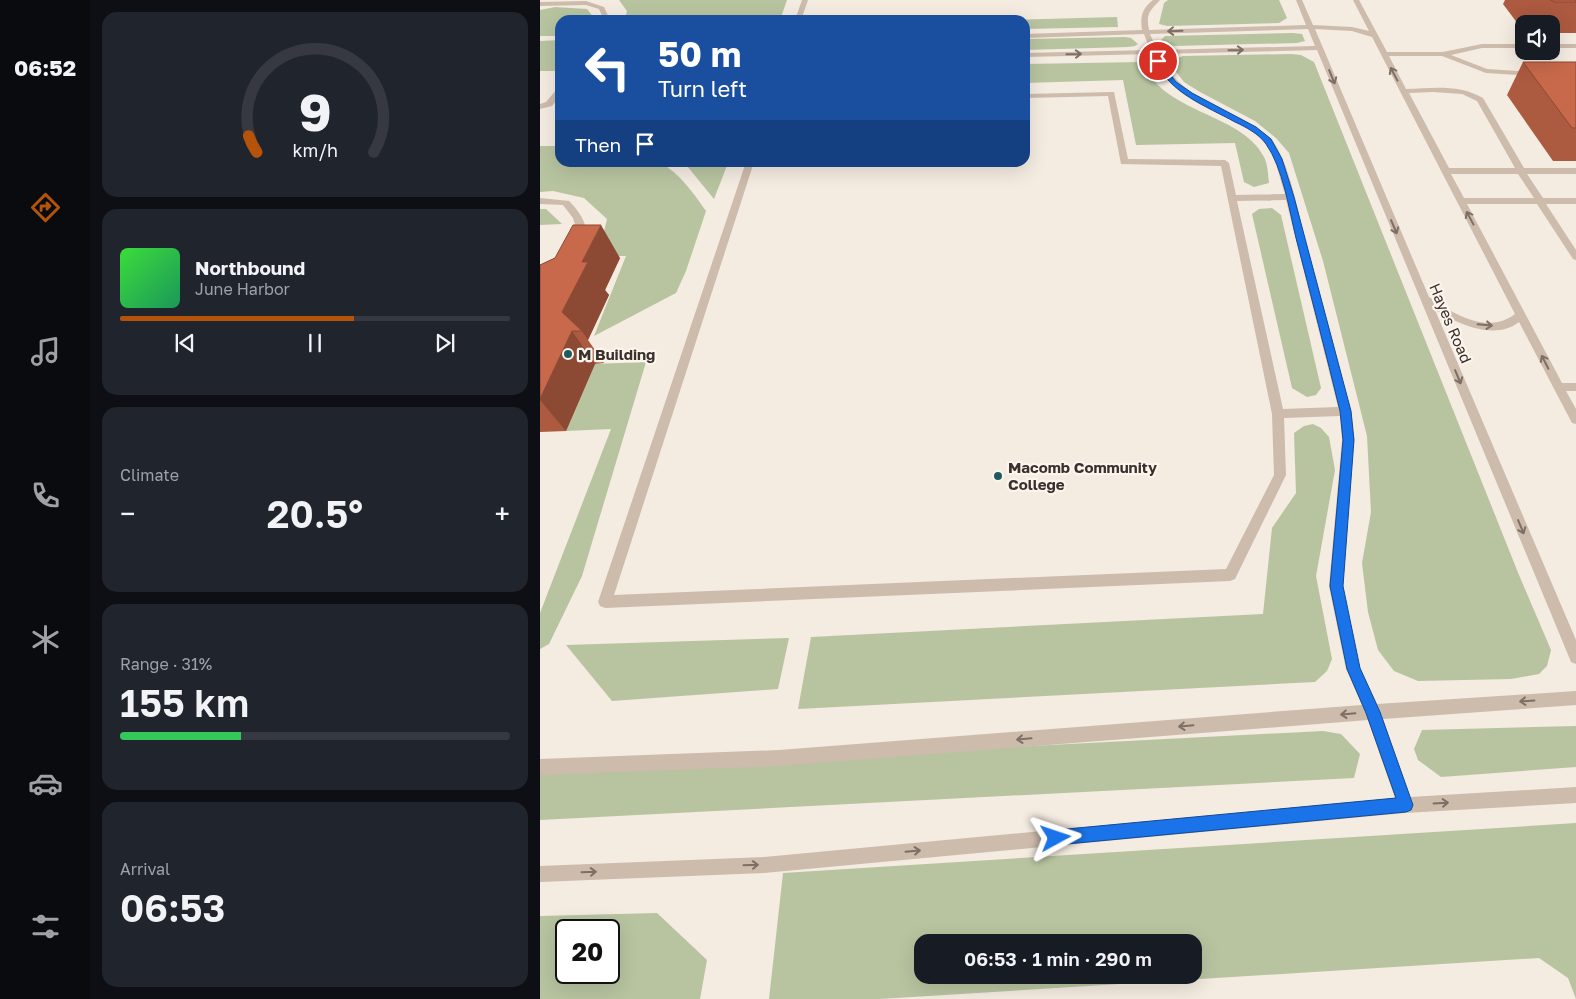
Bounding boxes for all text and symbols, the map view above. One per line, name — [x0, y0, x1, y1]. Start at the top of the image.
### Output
map controls — [1515, 15, 1560, 60]
button: sound — [1515, 15, 1560, 60]
one-way arrow — [1167, 27, 1183, 36]
text: 50 m — [658, 33, 741, 75]
icon: left — [575, 35, 640, 100]
pin — [1137, 40, 1179, 82]
one-way arrow — [1228, 45, 1244, 55]
icon: arrive — [1144, 47, 1172, 75]
one-way arrow — [1065, 49, 1081, 59]
text: 06:52 — [14, 54, 76, 81]
one-way arrow — [1389, 67, 1398, 82]
one-way arrow — [1328, 69, 1337, 84]
text: Turn left — [658, 75, 747, 102]
text: 9 — [298, 80, 332, 142]
icon: arrive — [631, 130, 659, 158]
text: Then — [575, 133, 621, 156]
text: km/h — [292, 139, 338, 161]
icon: directions — [28, 190, 63, 225]
one-way arrow — [1465, 211, 1474, 226]
one-way arrow — [1390, 219, 1400, 234]
text: Northbound — [195, 256, 305, 279]
text: June Harbor — [195, 279, 290, 299]
street label: Hayes Road — [1426, 280, 1476, 366]
one-way arrow — [1476, 321, 1492, 330]
icon: previous — [171, 329, 199, 357]
icon: pause — [301, 329, 329, 357]
icon: next — [431, 329, 459, 357]
icon: music — [28, 334, 63, 369]
place label: M Building — [578, 345, 655, 363]
marker: M Building — [562, 348, 574, 360]
one-way arrow — [1540, 354, 1550, 369]
one-way arrow — [1453, 369, 1463, 384]
place label: Macomb Community College — [1008, 458, 1157, 493]
text: Climate — [120, 465, 179, 485]
marker: Macomb Community College — [992, 470, 1004, 482]
icon: phone — [28, 478, 63, 513]
text: 20.5° — [267, 491, 363, 536]
text: − — [120, 497, 135, 530]
text: + — [495, 497, 510, 530]
one-way arrow — [1517, 518, 1526, 534]
icon: climate — [28, 622, 63, 657]
text: Range · 31% — [120, 654, 212, 674]
text: 155 km — [120, 680, 249, 725]
one-way arrow — [1520, 697, 1536, 706]
one-way arrow — [1340, 709, 1356, 718]
one-way arrow — [1178, 722, 1194, 731]
one-way arrow — [1016, 734, 1032, 744]
icon: car — [28, 766, 63, 801]
one-way arrow — [1432, 798, 1448, 807]
position arrow — [1029, 811, 1081, 863]
one-way arrow — [905, 846, 921, 856]
text: Arrival — [120, 859, 170, 879]
one-way arrow — [743, 861, 759, 870]
one-way arrow — [580, 867, 596, 876]
text: 06:53 — [120, 885, 226, 930]
icon: filters — [28, 909, 63, 944]
speed limit sign: 20 — [555, 919, 620, 984]
text: 06:53 · 1 min · 290 m — [964, 947, 1152, 970]

